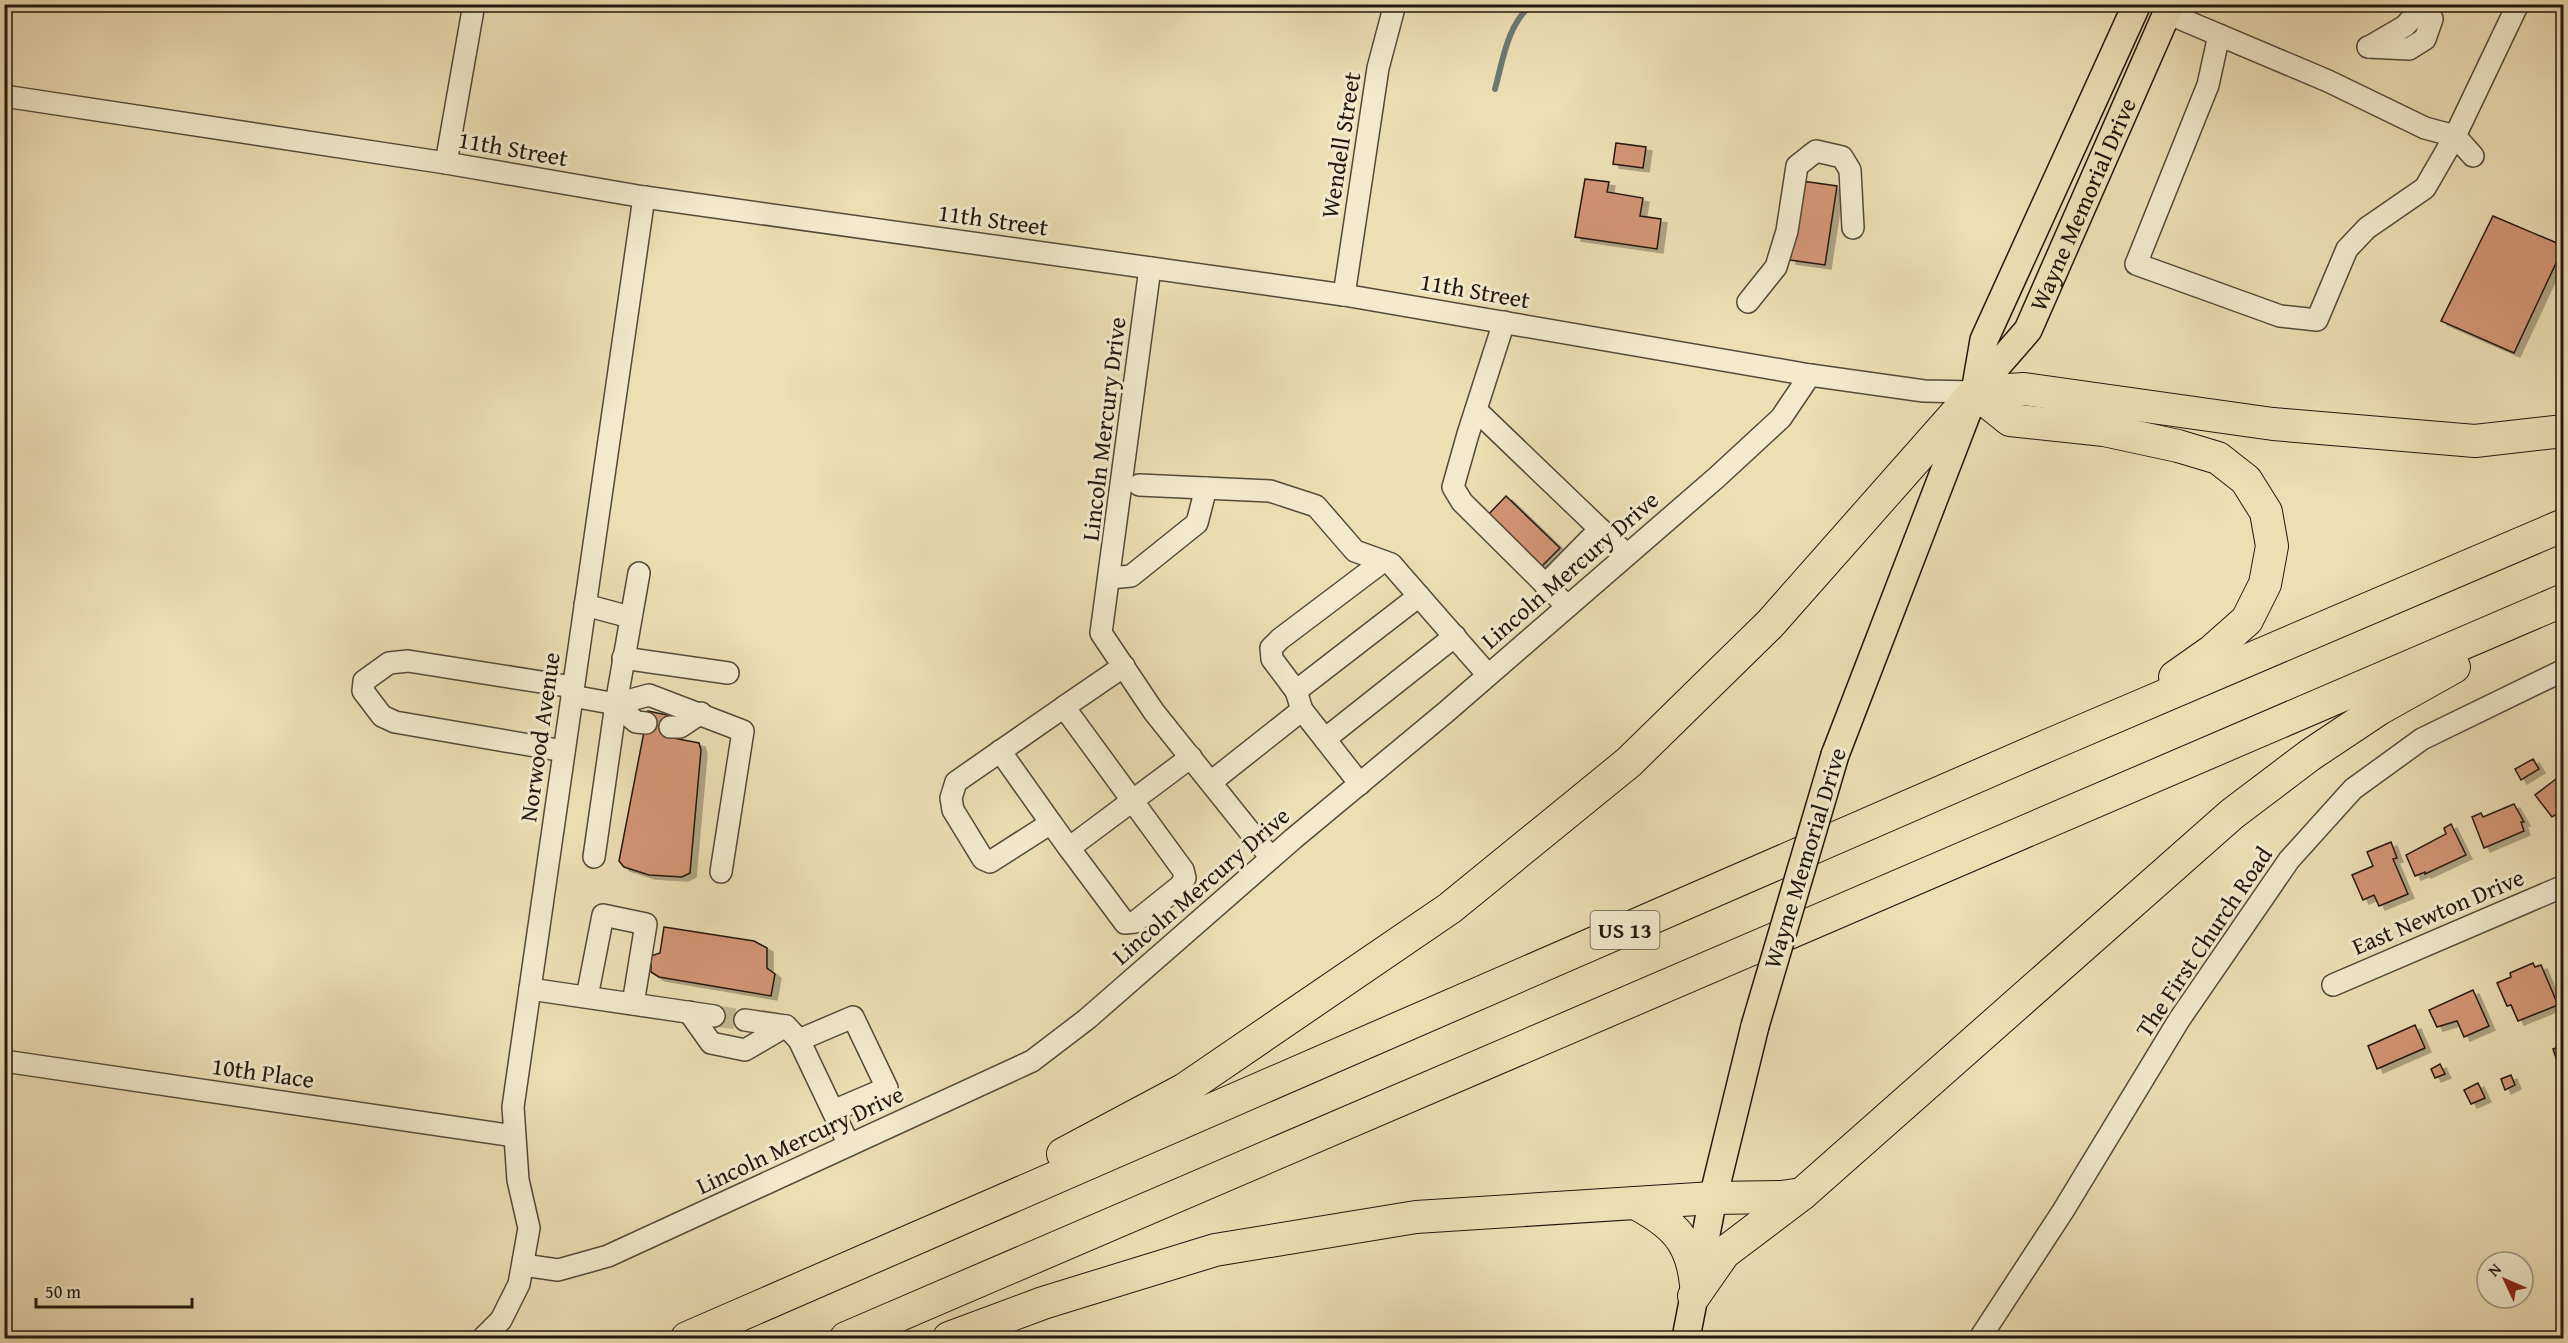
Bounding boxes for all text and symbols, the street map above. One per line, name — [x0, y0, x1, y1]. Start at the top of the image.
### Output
street label: Wendell Street — [1312, 69, 1369, 221]
street label: Wayne Memorial Drive — [2021, 92, 2145, 316]
street label: 11th Street — [455, 122, 571, 175]
street label: 11th Street — [936, 194, 1051, 245]
street label: 11th Street — [1417, 264, 1533, 317]
street label: Lincoln Mercury Drive — [1072, 315, 1135, 543]
street label: Lincoln Mercury Drive — [1473, 482, 1666, 657]
street label: Norwood Avenue — [510, 650, 569, 824]
street label: Wayne Memorial Drive — [1754, 743, 1855, 973]
street label: Lincoln Mercury Drive — [1104, 798, 1297, 973]
street label: The First Church Road — [2127, 839, 2281, 1044]
street label: East Newton Drive — [2346, 859, 2529, 964]
road number: US 13 — [1590, 911, 1660, 949]
street label: 10th Place — [210, 1048, 317, 1097]
street label: Lincoln Mercury Drive — [690, 1076, 909, 1203]
north arrow — [2475, 1250, 2535, 1310]
text: N — [2482, 1257, 2507, 1282]
scale bar — [36, 1271, 192, 1309]
text: 50 m — [45, 1278, 81, 1305]

